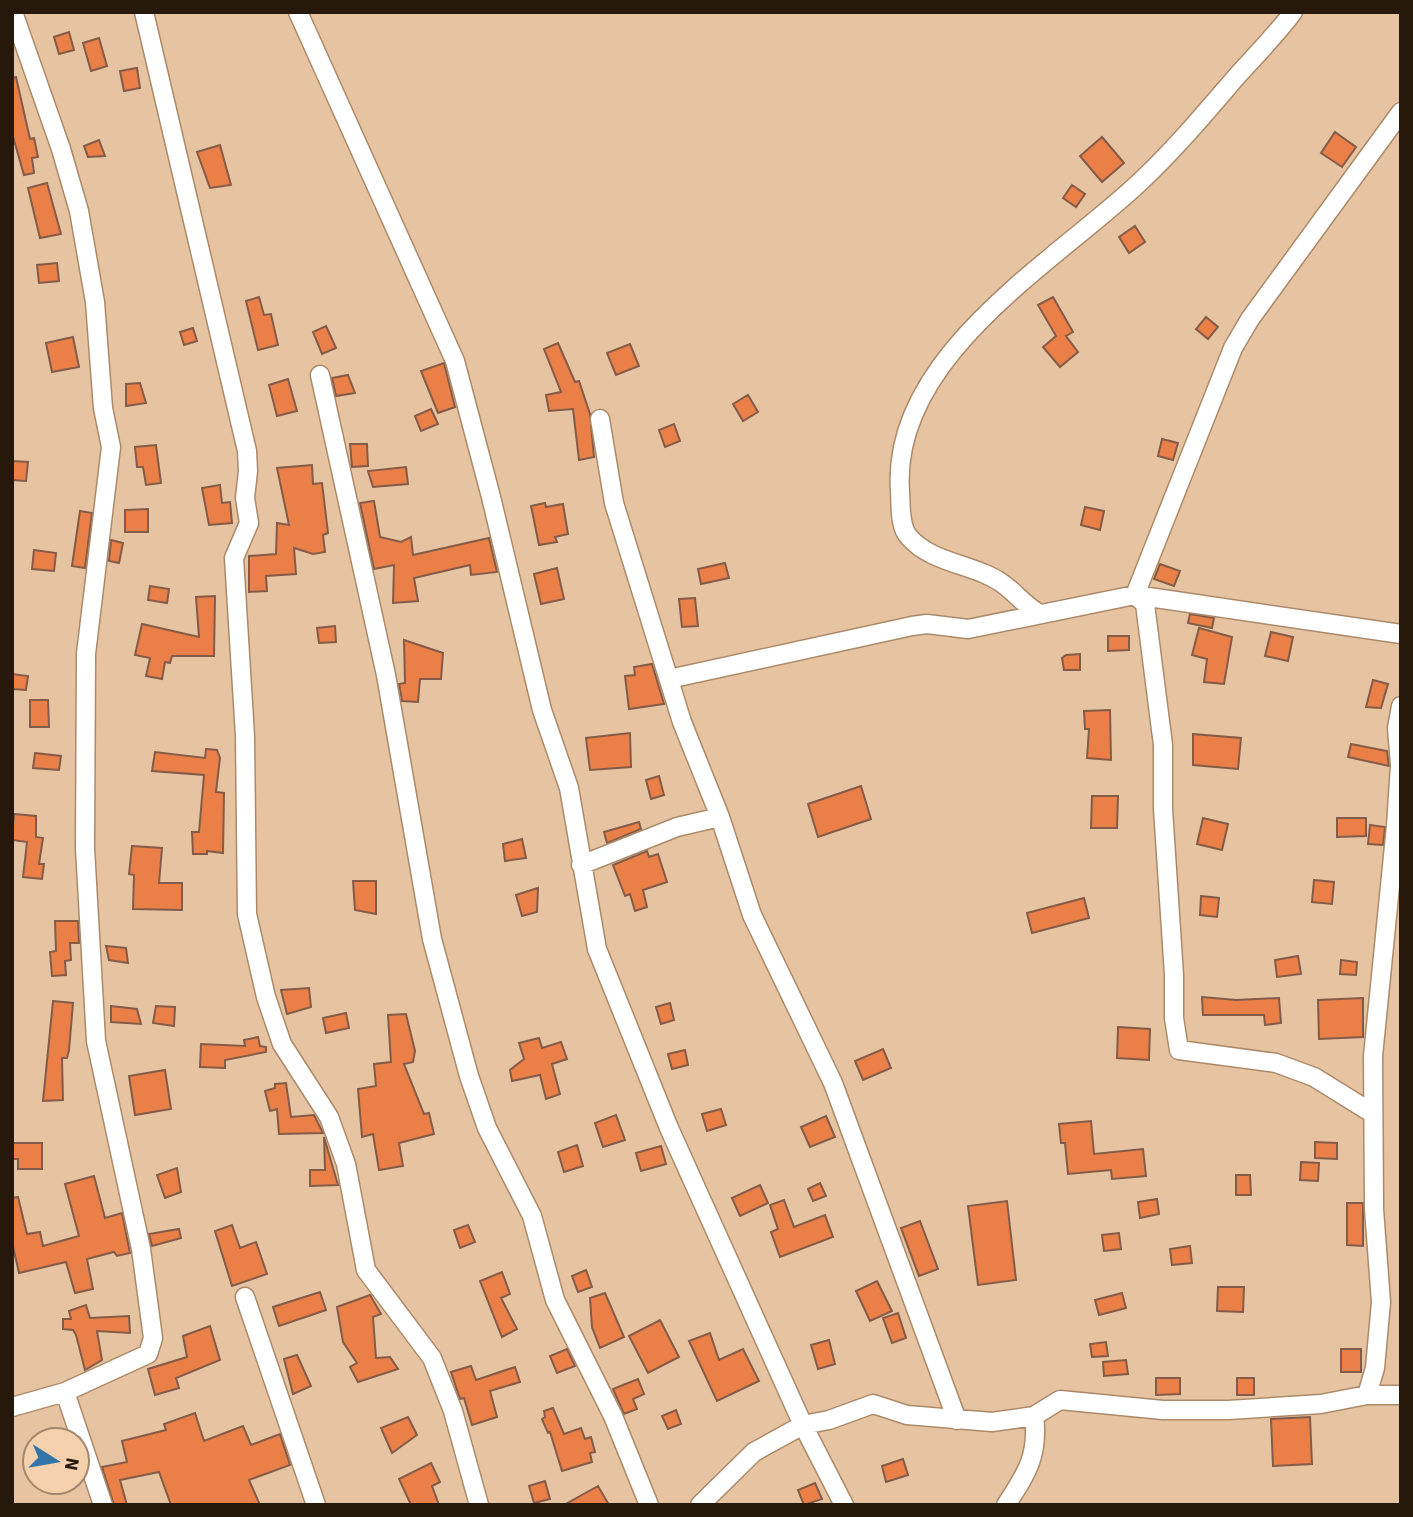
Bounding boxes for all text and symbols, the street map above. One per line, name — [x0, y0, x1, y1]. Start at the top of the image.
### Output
north arrow — [21, 1426, 91, 1496]
text: N — [57, 1455, 86, 1473]

